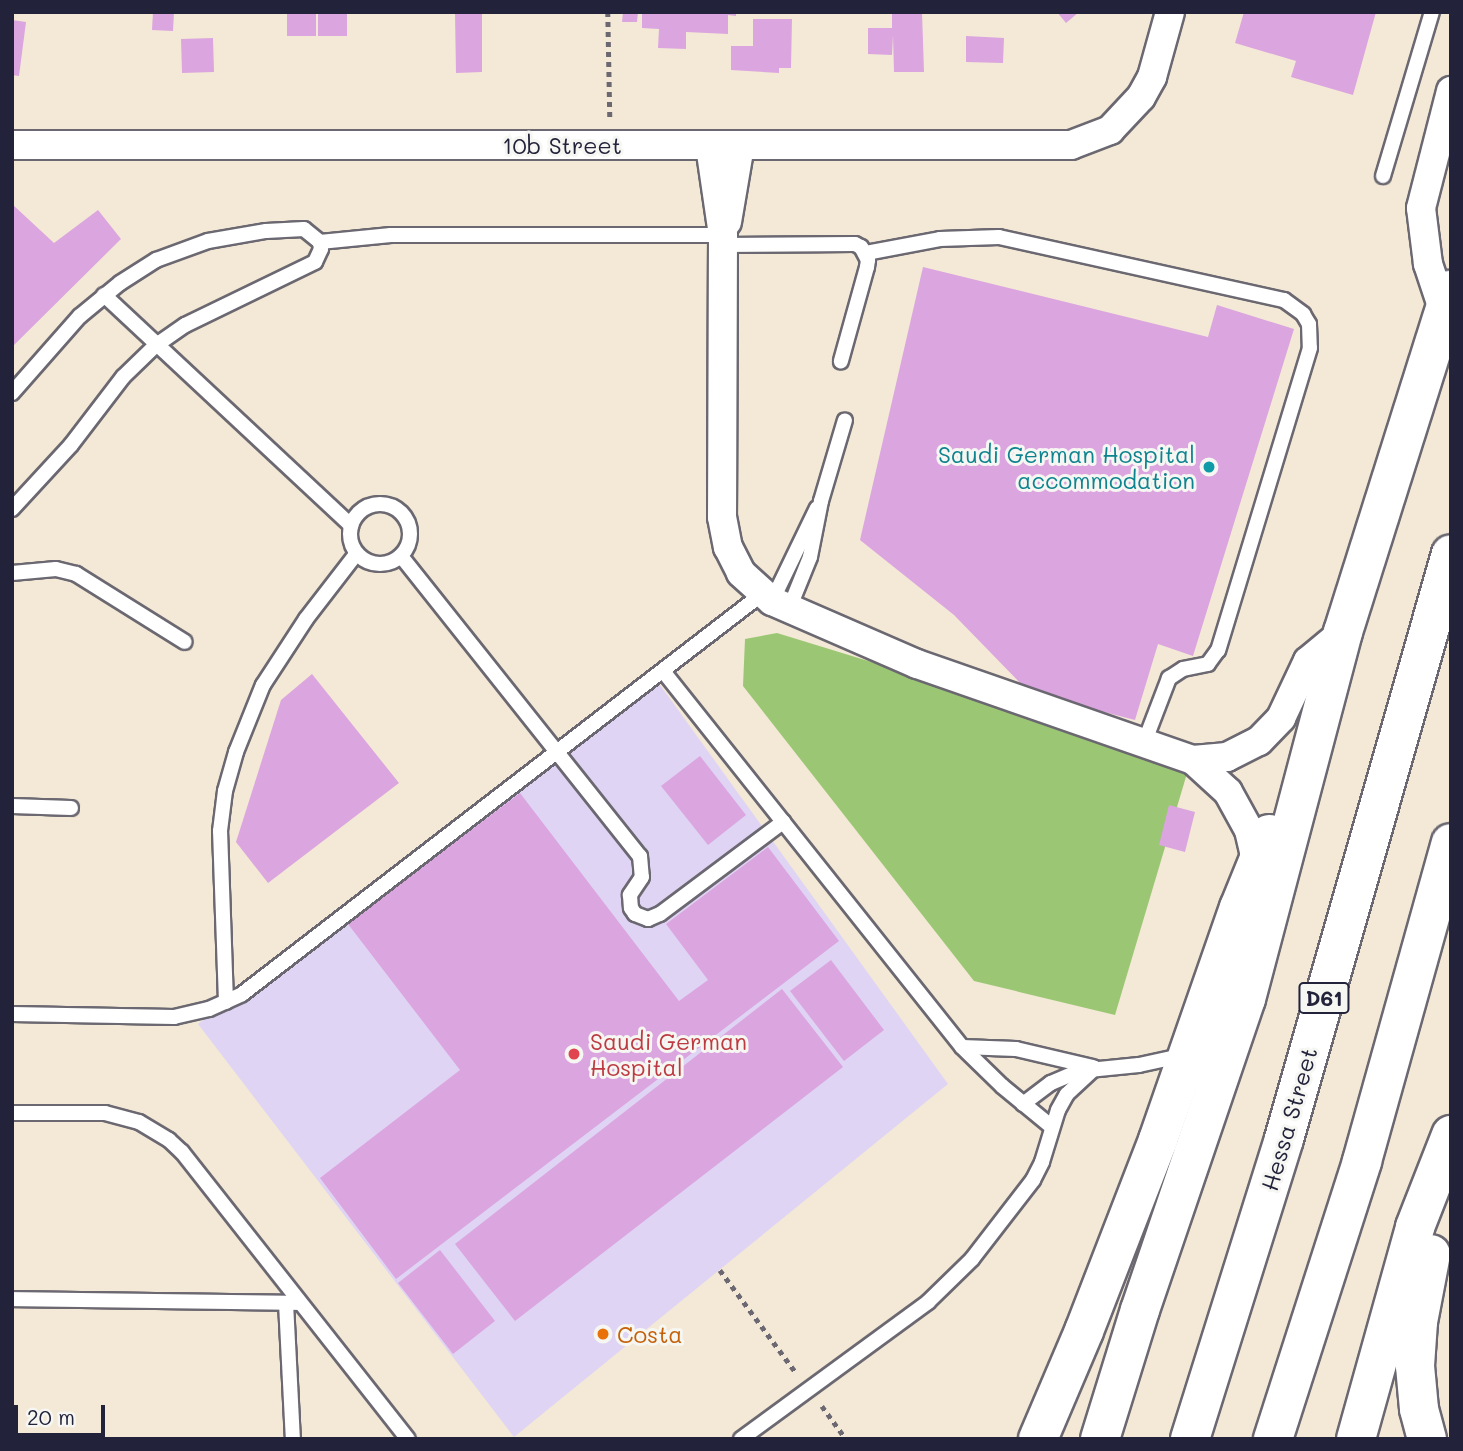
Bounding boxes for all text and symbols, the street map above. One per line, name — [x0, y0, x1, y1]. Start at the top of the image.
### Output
street label: 10b Street — [502, 131, 622, 159]
place label: Saudi German Hospital accommodation — [938, 440, 1195, 494]
marker: Saudi German Hospital accommodation — [1201, 459, 1217, 475]
road number: D61 — [1298, 981, 1350, 1016]
place label: Saudi German Hospital — [590, 1027, 747, 1081]
marker: Saudi German Hospital — [564, 1044, 584, 1064]
street label: Hessa Street — [1255, 1044, 1323, 1194]
place label: Costa — [617, 1320, 683, 1348]
marker: Costa — [595, 1326, 611, 1342]
scale bar — [18, 1392, 108, 1436]
text: 20 m — [27, 1403, 75, 1430]

